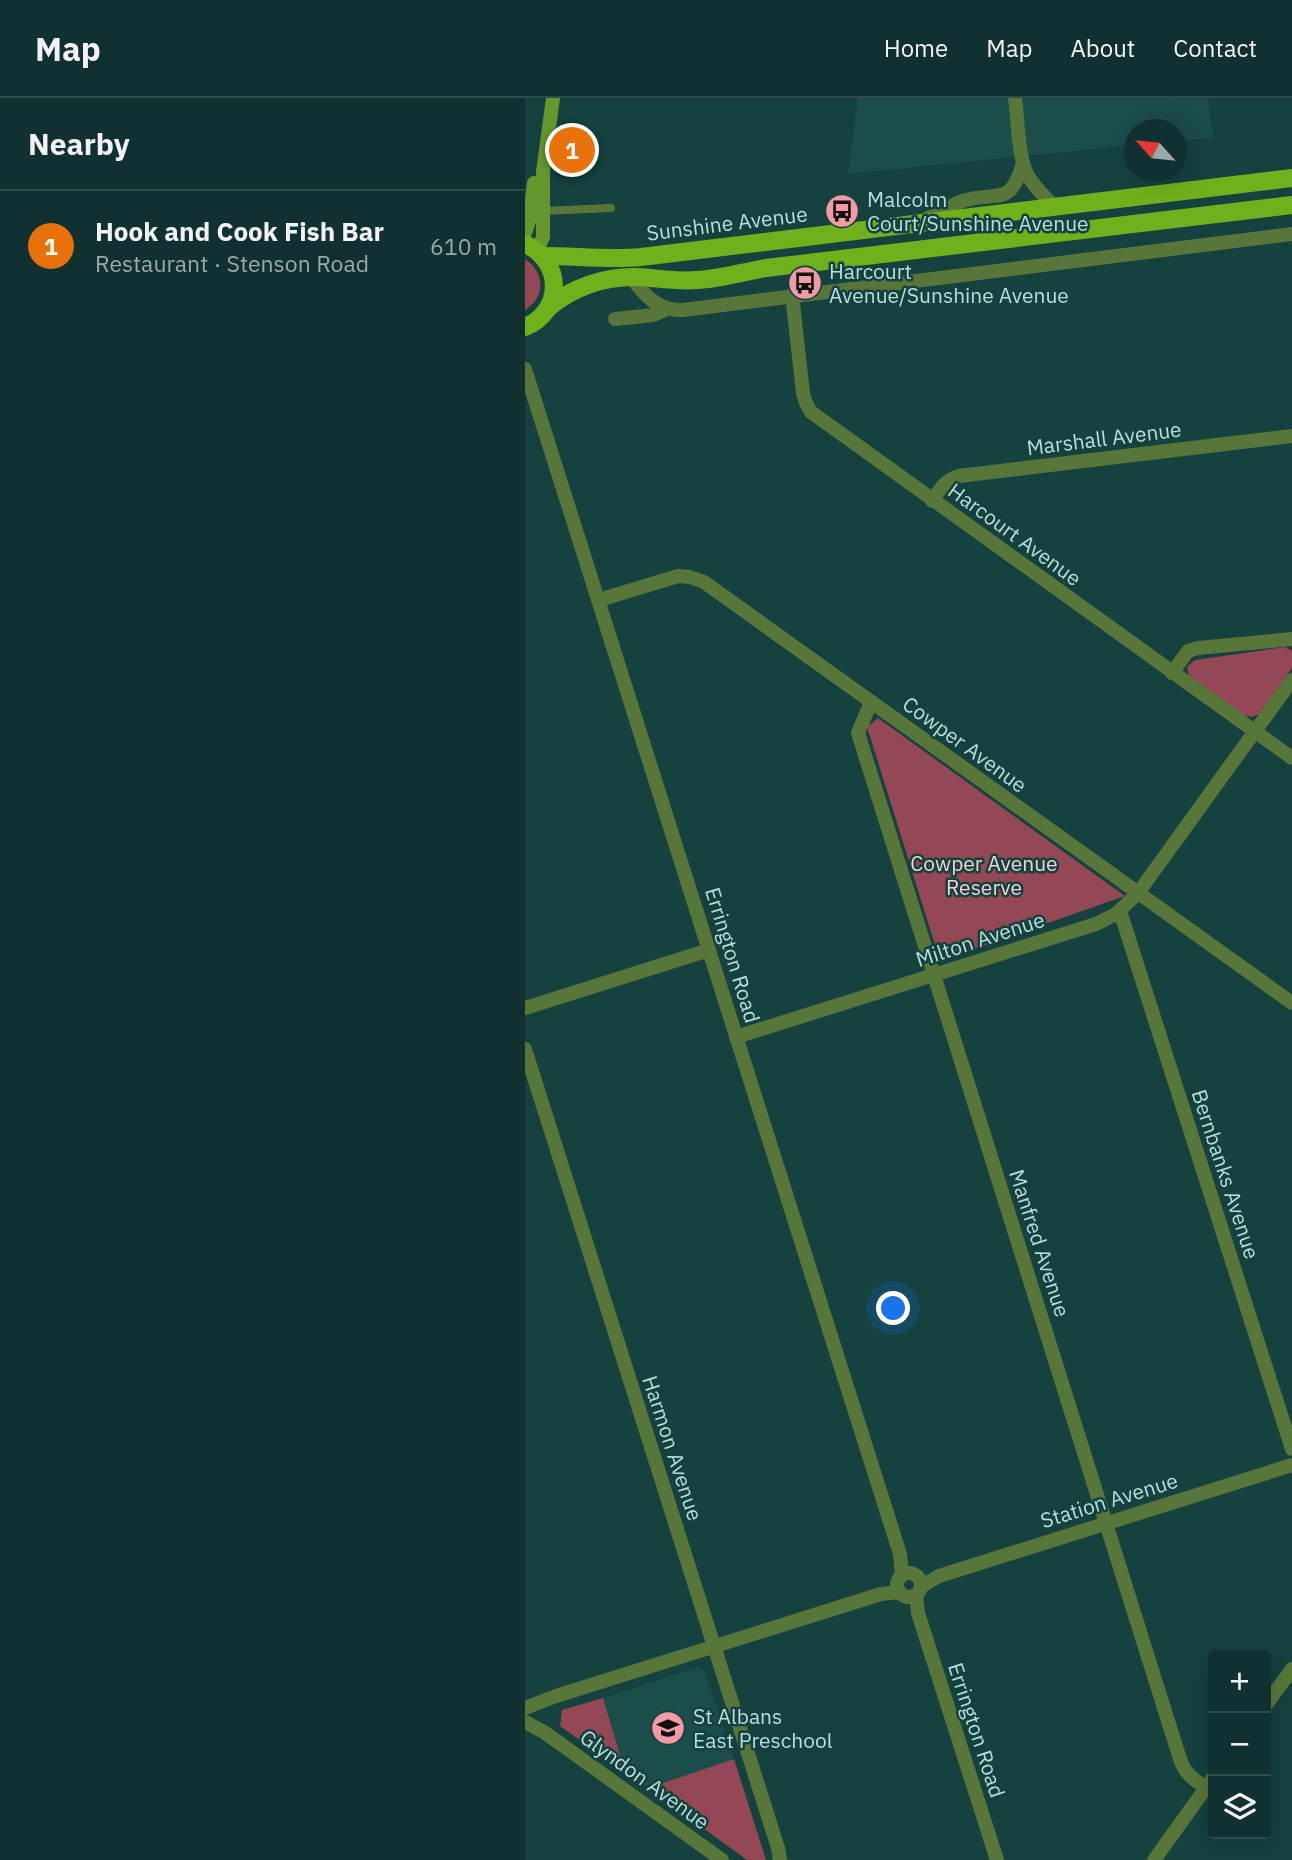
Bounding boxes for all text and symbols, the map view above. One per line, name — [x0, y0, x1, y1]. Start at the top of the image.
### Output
text: Map — [35, 27, 101, 70]
text: Home — [884, 32, 948, 64]
text: Map — [986, 32, 1032, 64]
text: About — [1070, 32, 1135, 64]
text: Contact — [1173, 32, 1257, 64]
north arrow — [1124, 119, 1187, 182]
text: Nearby — [28, 124, 130, 163]
pin: 1 — [549, 124, 595, 176]
place label: Malcolm Court/Sunshine Avenue — [867, 185, 1089, 237]
bus stop icon: Malcolm Court/Sunshine Avenue — [823, 192, 861, 230]
street label: Sunshine Avenue — [645, 199, 809, 247]
text: Hook and Cook Fish Bar — [95, 214, 384, 248]
text: 1 — [44, 231, 58, 261]
text: 610 m — [430, 231, 497, 261]
text: Restaurant · Stenson Road — [95, 248, 369, 278]
place label: Harcourt Avenue/Sunshine Avenue — [829, 257, 1069, 309]
bus stop icon: Harcourt Avenue/Sunshine Avenue — [786, 264, 824, 302]
street label: Marshall Avenue — [1025, 415, 1183, 461]
street label: Harcourt Avenue — [943, 476, 1087, 592]
street label: Cowper Avenue — [897, 689, 1033, 799]
park label: Cowper Avenue Reserve — [910, 849, 1058, 901]
street label: Errington Road — [699, 884, 767, 1026]
street label: Milton Avenue — [912, 905, 1048, 973]
street label: Bernbanks Avenue — [1185, 1086, 1267, 1262]
street label: Manfred Avenue — [1003, 1166, 1077, 1320]
your location — [876, 1291, 910, 1325]
street label: Harmon Avenue — [636, 1372, 710, 1524]
street label: Station Avenue — [1037, 1466, 1181, 1534]
map controls — [1208, 1650, 1271, 1839]
button: + — [1208, 1650, 1271, 1713]
street label: Errington Road — [942, 1659, 1012, 1801]
place label: St Albans East Preschool — [693, 1702, 833, 1754]
school or university icon: St Albans East Preschool — [649, 1709, 687, 1747]
button: − — [1208, 1713, 1271, 1776]
street label: Glyndon Avenue — [575, 1723, 715, 1835]
button: layers — [1208, 1776, 1271, 1839]

